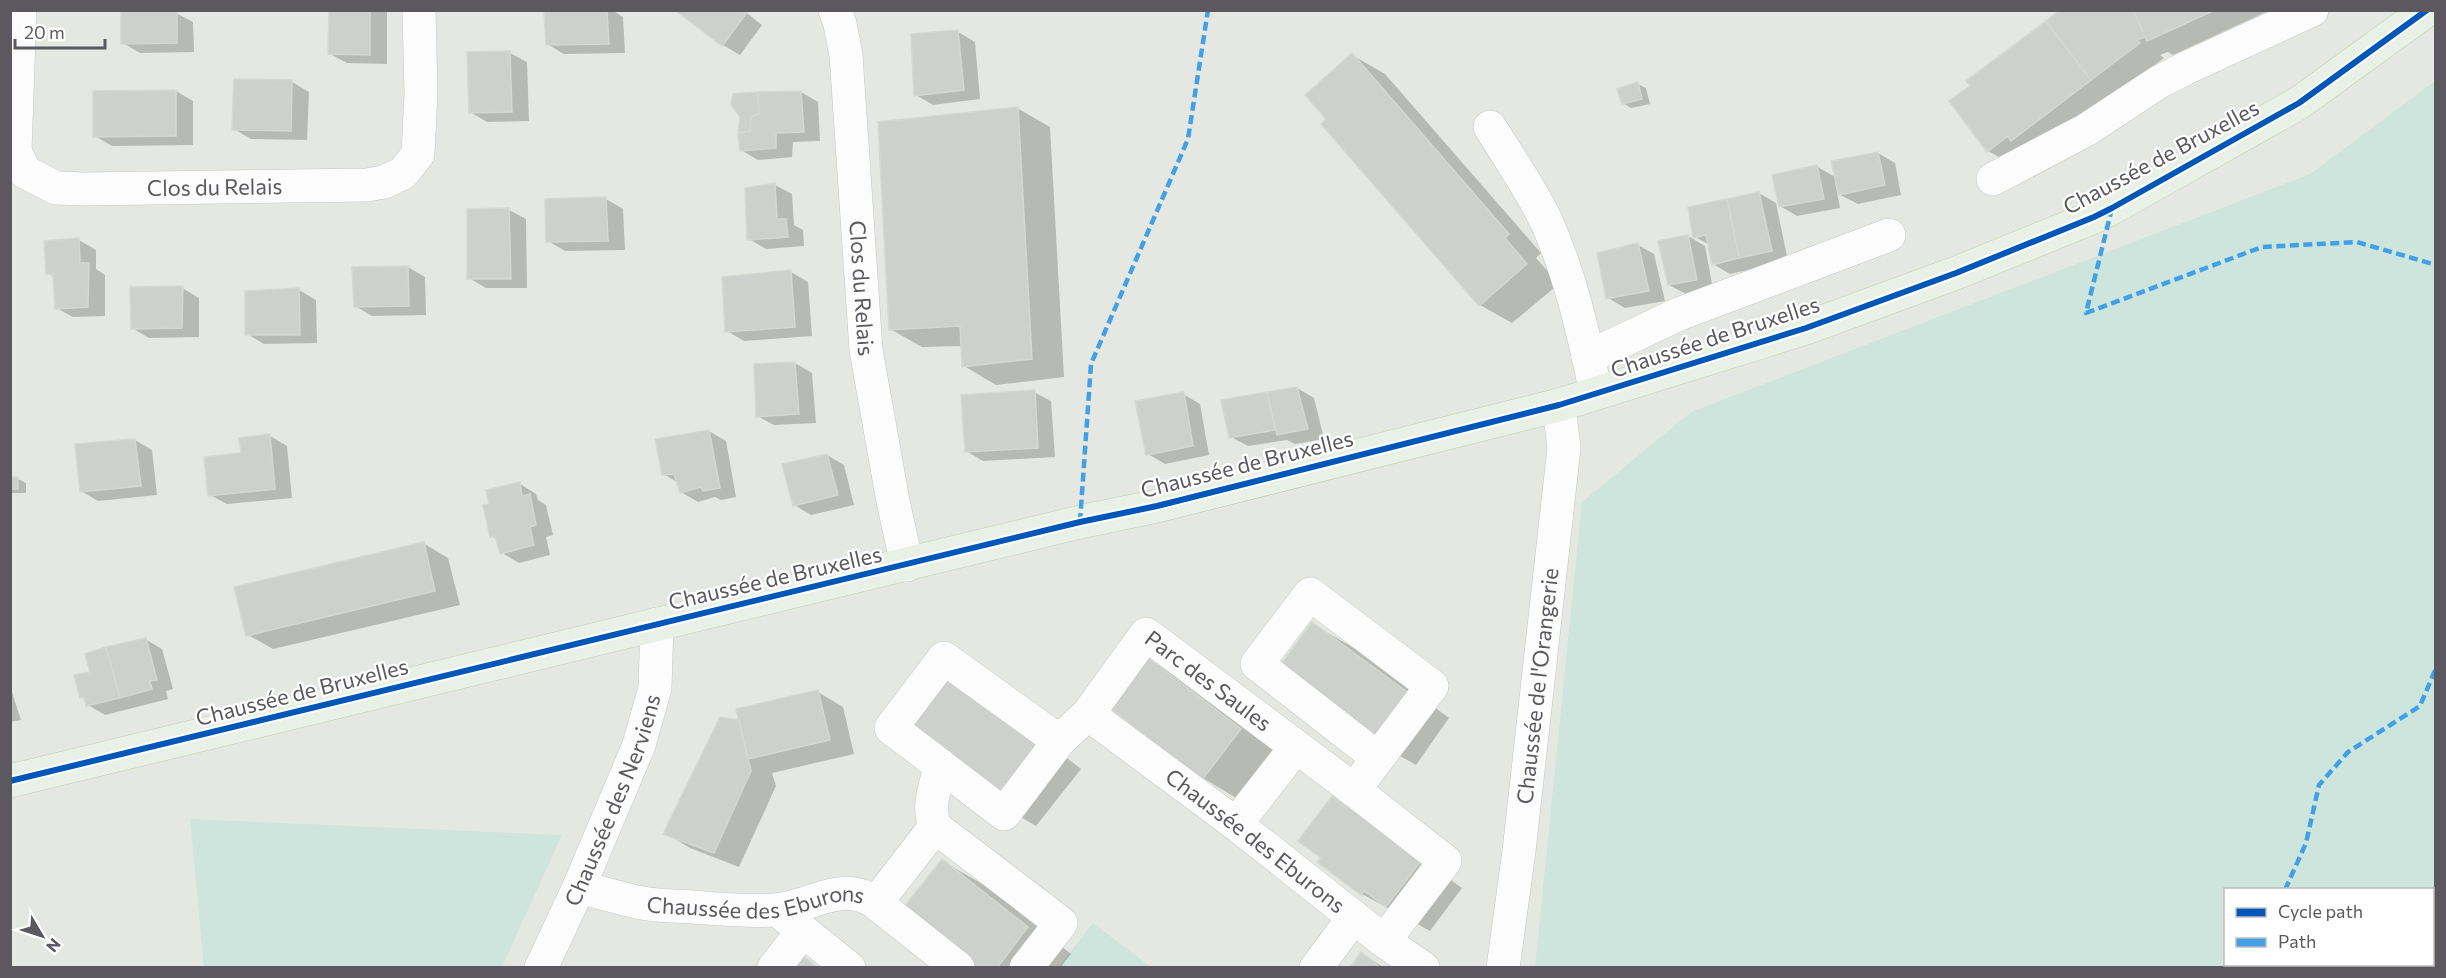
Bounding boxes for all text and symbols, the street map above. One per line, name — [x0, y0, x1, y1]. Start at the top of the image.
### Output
scale bar — [15, 12, 105, 50]
text: 20 m — [24, 21, 65, 43]
street label: Chaussée de Bruxelles — [2058, 93, 2263, 220]
street label: Clos du Relais — [147, 172, 283, 201]
street label: Clos du Relais — [844, 219, 881, 358]
street label: Chaussée de Bruxelles — [1607, 290, 1823, 383]
street label: Chaussée de Bruxelles — [1138, 424, 1356, 503]
street label: Chaussée de Bruxelles — [666, 540, 884, 615]
street label: Chaussée de l'Orangerie — [1510, 566, 1564, 806]
street label: Parc des Saules — [1140, 624, 1277, 737]
street label: Chaussée de Bruxelles — [193, 652, 411, 731]
street label: Chaussée des Nerviens — [558, 691, 666, 910]
street label: Chaussée des Eburons — [1160, 762, 1351, 918]
street label: Chaussée des Eburons — [646, 879, 868, 924]
legend — [2224, 888, 2434, 966]
text: Cycle path — [2278, 900, 2363, 922]
north arrow — [12, 906, 72, 966]
text: Path — [2278, 930, 2316, 952]
text: N — [43, 935, 65, 956]

